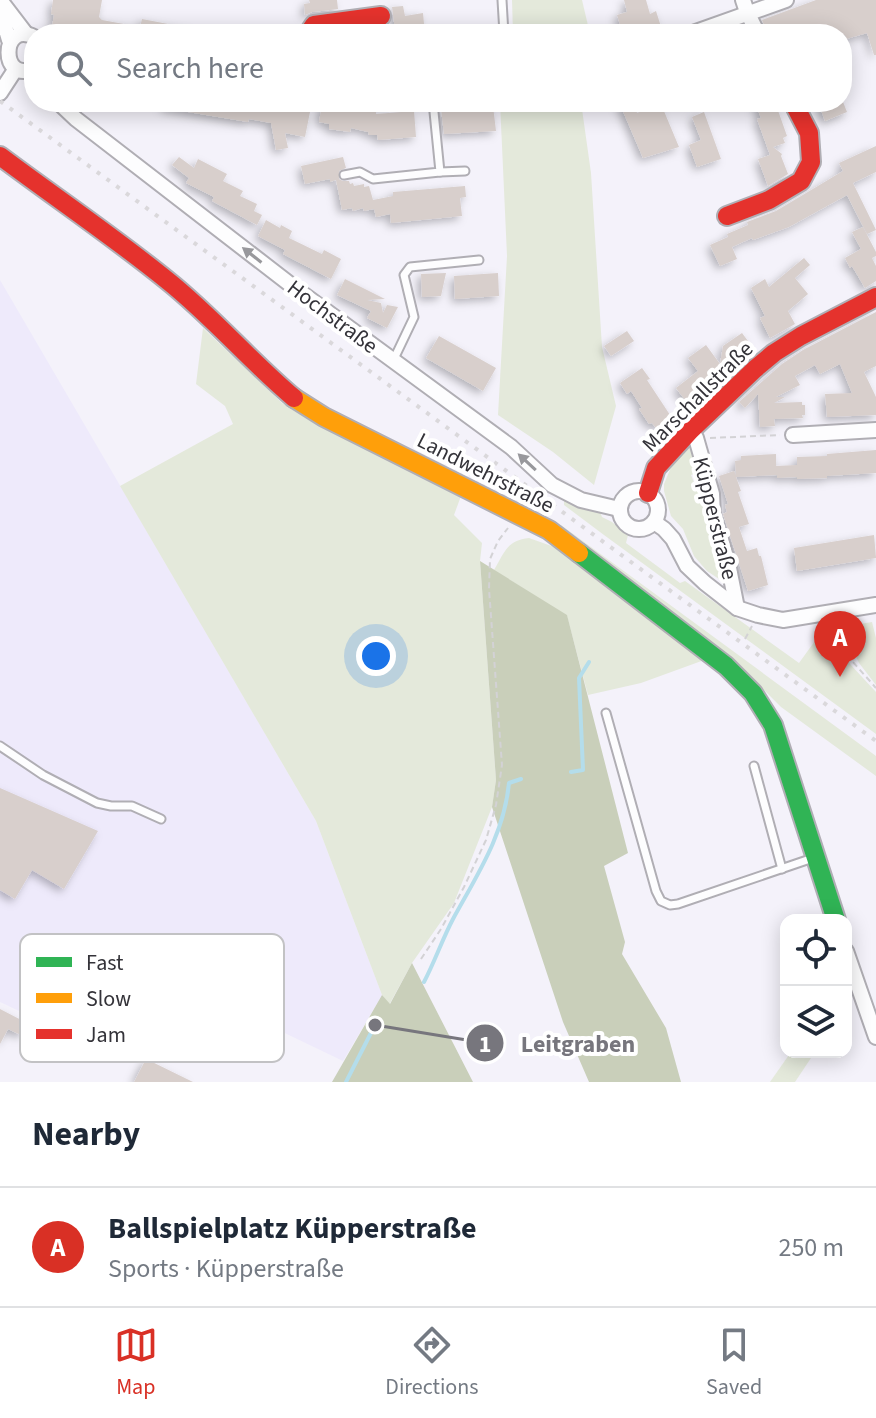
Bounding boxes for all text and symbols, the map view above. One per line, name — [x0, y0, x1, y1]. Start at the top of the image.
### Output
search box — [24, 24, 852, 112]
icon: search — [52, 46, 96, 90]
text: Search here — [116, 47, 264, 90]
one-way arrow — [242, 248, 263, 264]
street label: Hochstraße — [280, 272, 385, 362]
street label: Marschallstraße — [635, 334, 761, 460]
street label: Landwehrstraße — [411, 425, 560, 521]
one-way arrow — [518, 454, 537, 472]
street label: Küpperstraße — [684, 454, 746, 583]
pin: A — [814, 611, 866, 677]
your location — [356, 636, 396, 676]
map controls — [780, 914, 852, 1058]
button: locate — [780, 914, 852, 986]
legend — [20, 934, 284, 1062]
text: Fast — [86, 947, 124, 979]
text: Slow — [86, 983, 131, 1015]
button: layers — [780, 986, 852, 1058]
text: Jam — [86, 1019, 126, 1051]
callout: Leitgraben — [465, 1019, 652, 1067]
text: 1 — [479, 1027, 491, 1062]
text: Leitgraben — [521, 1027, 635, 1062]
text: Nearby — [32, 1110, 140, 1159]
text: Ballspielplatz Küpperstraße — [108, 1207, 477, 1250]
text: A — [51, 1229, 65, 1266]
text: 250 m — [778, 1229, 844, 1266]
text: Sports · Küpperstraße — [108, 1250, 344, 1287]
tab: Map — [114, 1323, 158, 1403]
tab: Directions — [385, 1323, 478, 1403]
tab: Saved — [706, 1323, 762, 1403]

